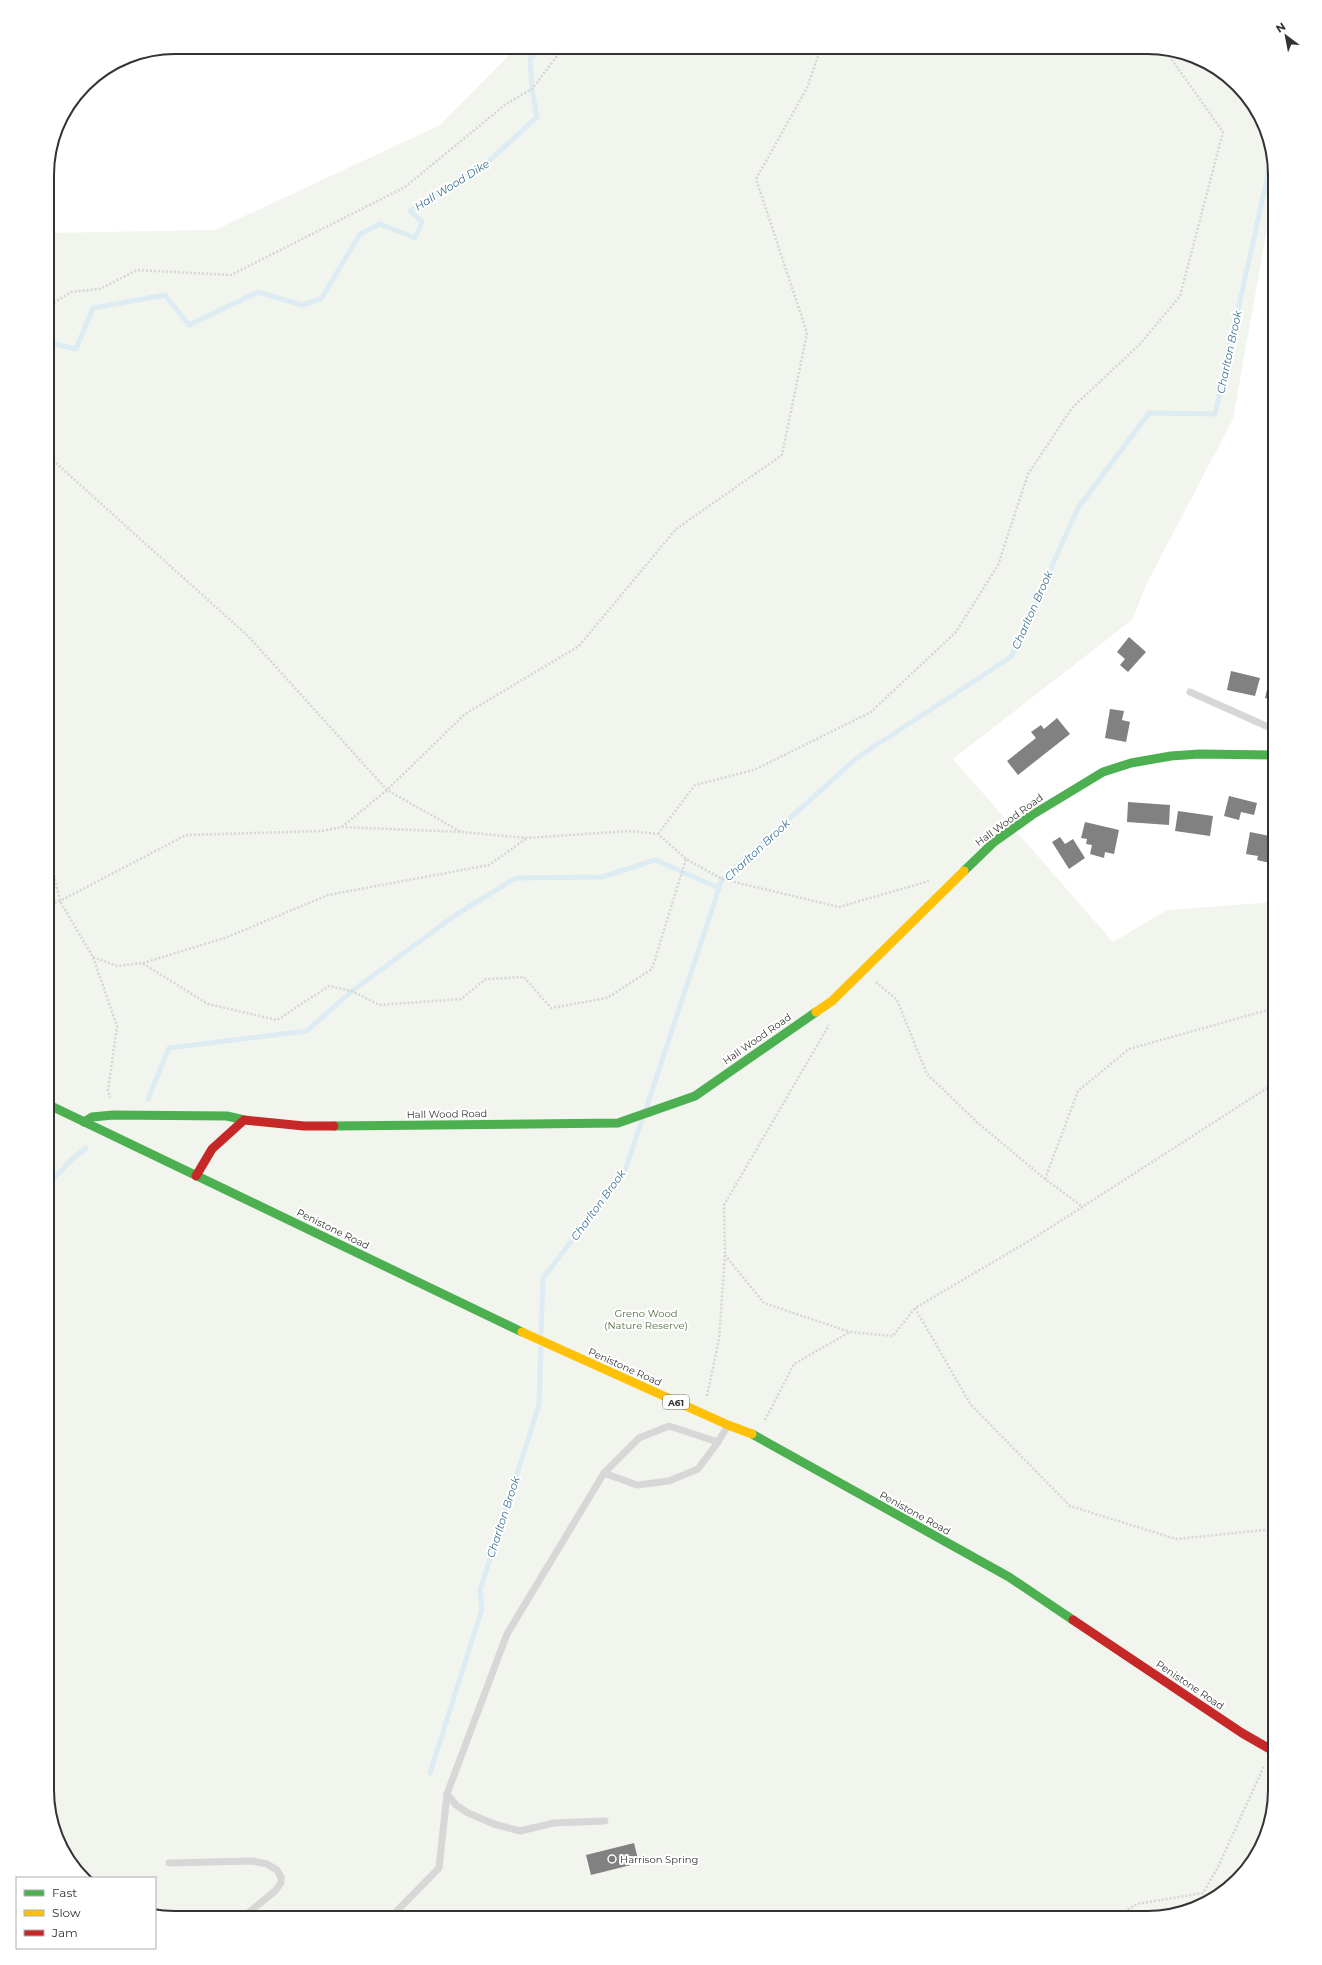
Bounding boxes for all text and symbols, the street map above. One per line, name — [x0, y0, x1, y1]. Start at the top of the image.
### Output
north arrow — [1266, 16, 1306, 56]
text: N — [1273, 19, 1288, 36]
water label: Hall Wood Dike — [412, 156, 492, 214]
water label: Charlton Brook — [1213, 309, 1245, 395]
water label: Charlton Brook — [1008, 568, 1056, 651]
street label: Hall Wood Road — [973, 791, 1045, 849]
water label: Charlton Brook — [721, 816, 793, 884]
street label: Hall Wood Road — [720, 1011, 794, 1067]
street label: Hall Wood Road — [407, 1107, 487, 1121]
water label: Charlton Brook — [568, 1166, 629, 1243]
street label: Penistone Road — [295, 1206, 371, 1252]
park label: Greno Wood (Nature Reserve) — [604, 1307, 688, 1332]
street label: Penistone Road — [586, 1345, 664, 1389]
road number: A61 — [663, 1395, 689, 1409]
water label: Charlton Brook — [483, 1474, 523, 1559]
street label: Penistone Road — [877, 1488, 953, 1538]
street label: Penistone Road — [1154, 1657, 1226, 1713]
place label: Harrison Spring — [620, 1853, 698, 1866]
marker: Harrison Spring — [607, 1854, 617, 1864]
legend — [16, 1877, 156, 1949]
text: Fast — [52, 1885, 77, 1900]
text: Slow — [52, 1905, 81, 1920]
text: Jam — [51, 1925, 78, 1940]

